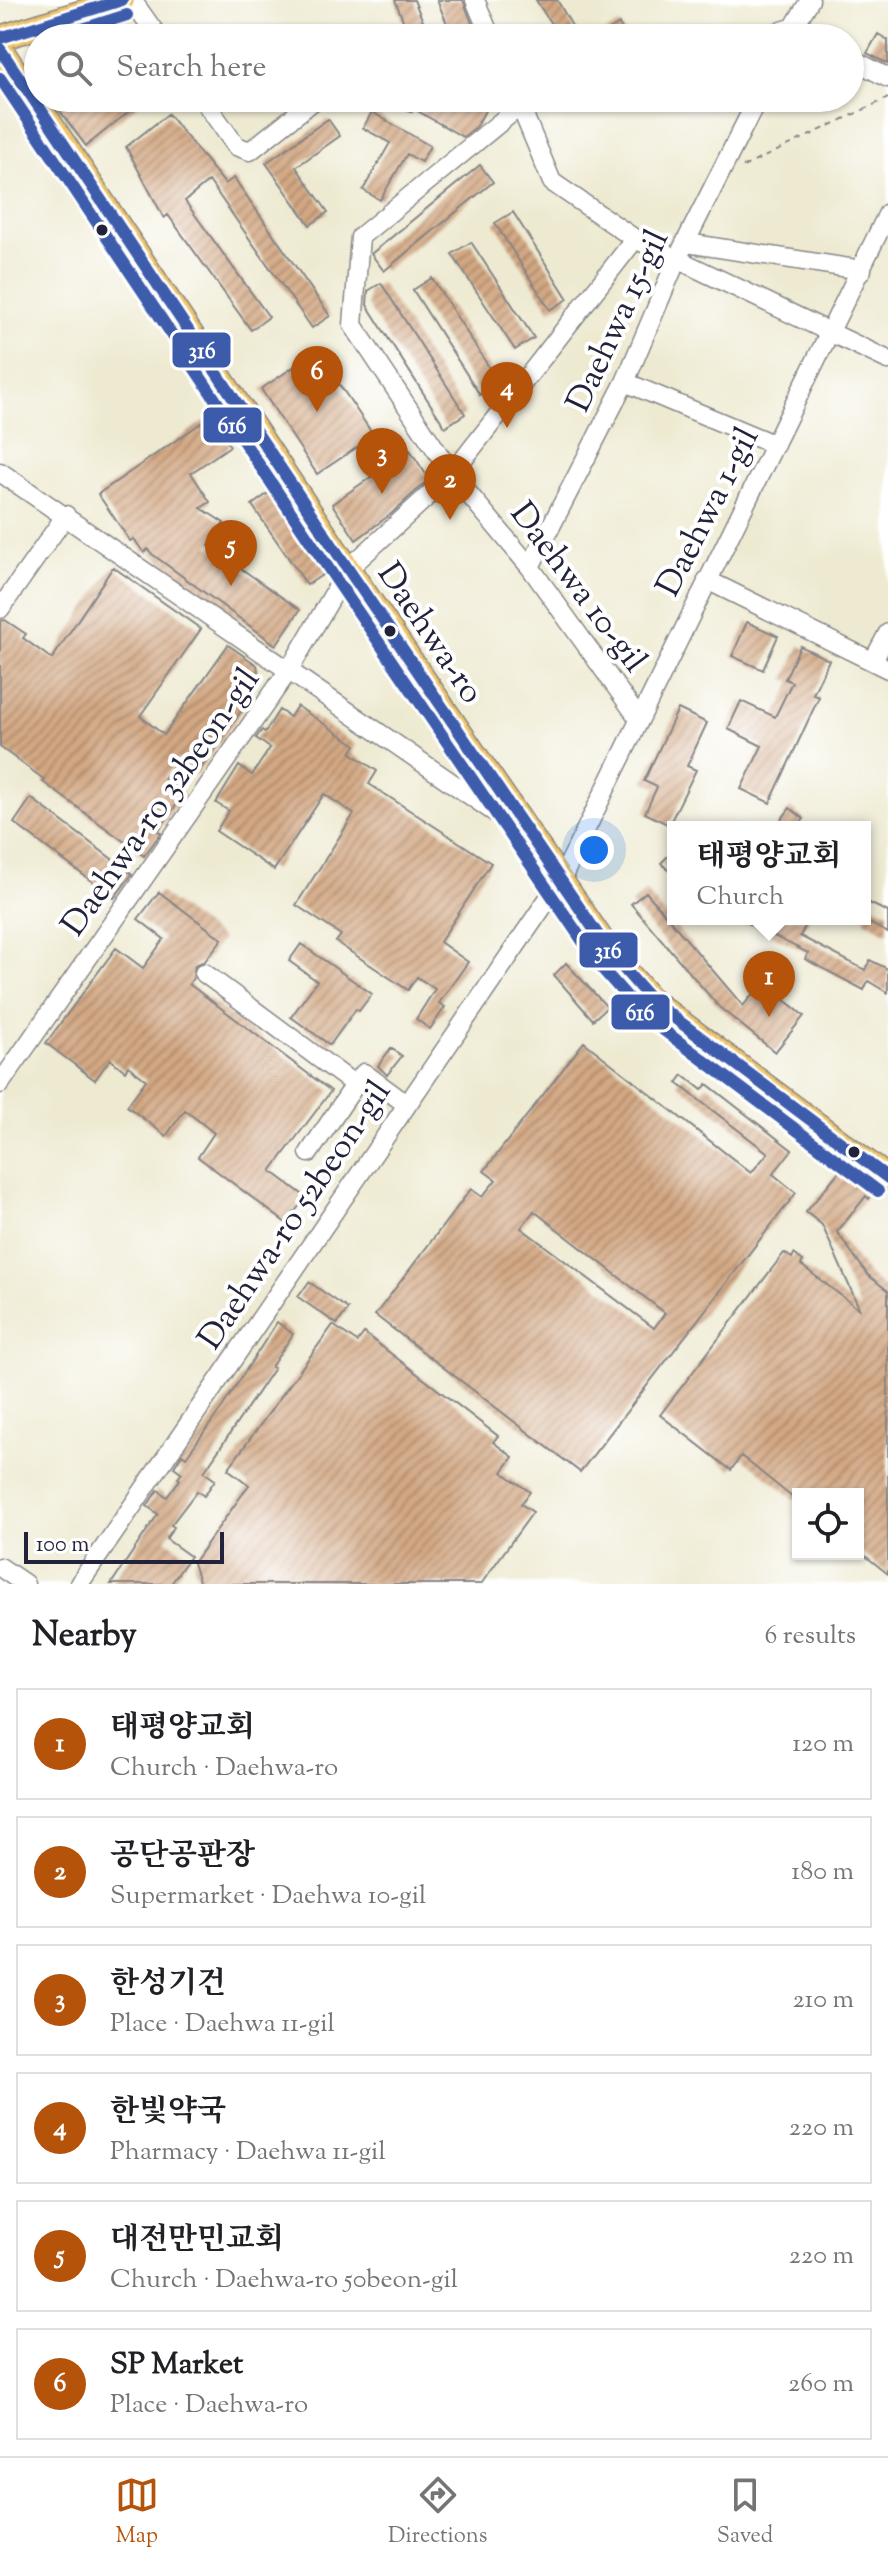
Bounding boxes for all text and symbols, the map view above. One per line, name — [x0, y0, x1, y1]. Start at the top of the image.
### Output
search box — [24, 24, 864, 112]
icon: search — [52, 46, 96, 90]
text: Search here — [116, 47, 266, 90]
unlabelled marker — [94, 222, 110, 238]
street label: Daehwa 15-gil — [555, 222, 683, 421]
line badge: 316 — [171, 331, 232, 369]
text: 316 — [188, 337, 216, 369]
pin: 6 — [291, 346, 343, 412]
pin: 4 — [481, 362, 533, 428]
line badge: 616 — [202, 406, 263, 444]
text: 616 — [217, 412, 247, 444]
street label: Daehwa 1-gil — [645, 419, 773, 606]
pin: 3 — [356, 428, 408, 494]
pin: 2 — [424, 454, 476, 520]
street label: Daehwa 10-gil — [497, 493, 658, 684]
pin: 5 — [205, 520, 257, 586]
street label: Daehwa-ro — [364, 554, 494, 714]
unlabelled marker — [382, 623, 398, 639]
street label: Daehwa-ro 32beon-gil — [51, 659, 273, 947]
popup — [667, 821, 871, 925]
your location — [574, 830, 614, 870]
text: 태평양교회 — [697, 836, 841, 879]
text: Church — [697, 879, 784, 916]
line badge: 316 — [578, 931, 639, 969]
text: 316 — [594, 937, 622, 969]
pin: 1 — [743, 951, 795, 1017]
line badge: 616 — [610, 993, 671, 1031]
text: 616 — [625, 999, 655, 1031]
street label: Daehwa-ro 52beon-gil — [187, 1071, 404, 1360]
unlabelled marker — [846, 1144, 862, 1160]
map controls — [792, 1488, 864, 1560]
button: locate — [792, 1488, 864, 1560]
scale bar — [24, 1528, 224, 1564]
text: 100 m — [36, 1530, 89, 1562]
text: Nearby — [32, 1612, 137, 1661]
text: 6 results — [764, 1618, 856, 1655]
text: 태평양교회 — [110, 1707, 255, 1750]
text: 1 — [56, 1726, 64, 1763]
text: 120 m — [792, 1726, 854, 1763]
text: Church · Daehwa-ro — [110, 1750, 338, 1787]
text: 공단공판장 — [110, 1835, 255, 1878]
text: 2 — [54, 1854, 66, 1891]
text: 180 m — [791, 1854, 854, 1891]
text: Supermarket · Daehwa 10-gil — [110, 1878, 426, 1915]
text: 한성기건 — [110, 1963, 226, 2006]
text: 3 — [55, 1982, 65, 2019]
text: 210 m — [792, 1982, 854, 2019]
text: Place · Daehwa 11-gil — [110, 2006, 335, 2043]
text: 한빛약국 — [110, 2091, 226, 2134]
text: 4 — [53, 2110, 67, 2147]
text: 220 m — [789, 2110, 854, 2147]
text: Pharmacy · Daehwa 11-gil — [110, 2134, 386, 2171]
text: 대전만민교회 — [110, 2219, 284, 2262]
text: 5 — [56, 2238, 64, 2275]
text: 220 m — [789, 2238, 854, 2275]
text: Church · Daehwa-ro 50beon-gil — [110, 2262, 458, 2299]
text: SP Market — [110, 2344, 243, 2387]
text: 6 — [54, 2366, 66, 2403]
text: 260 m — [788, 2366, 854, 2403]
text: Place · Daehwa-ro — [110, 2387, 308, 2424]
tab: Map — [115, 2473, 159, 2553]
tab: Directions — [388, 2473, 487, 2553]
tab: Saved — [717, 2473, 773, 2553]

